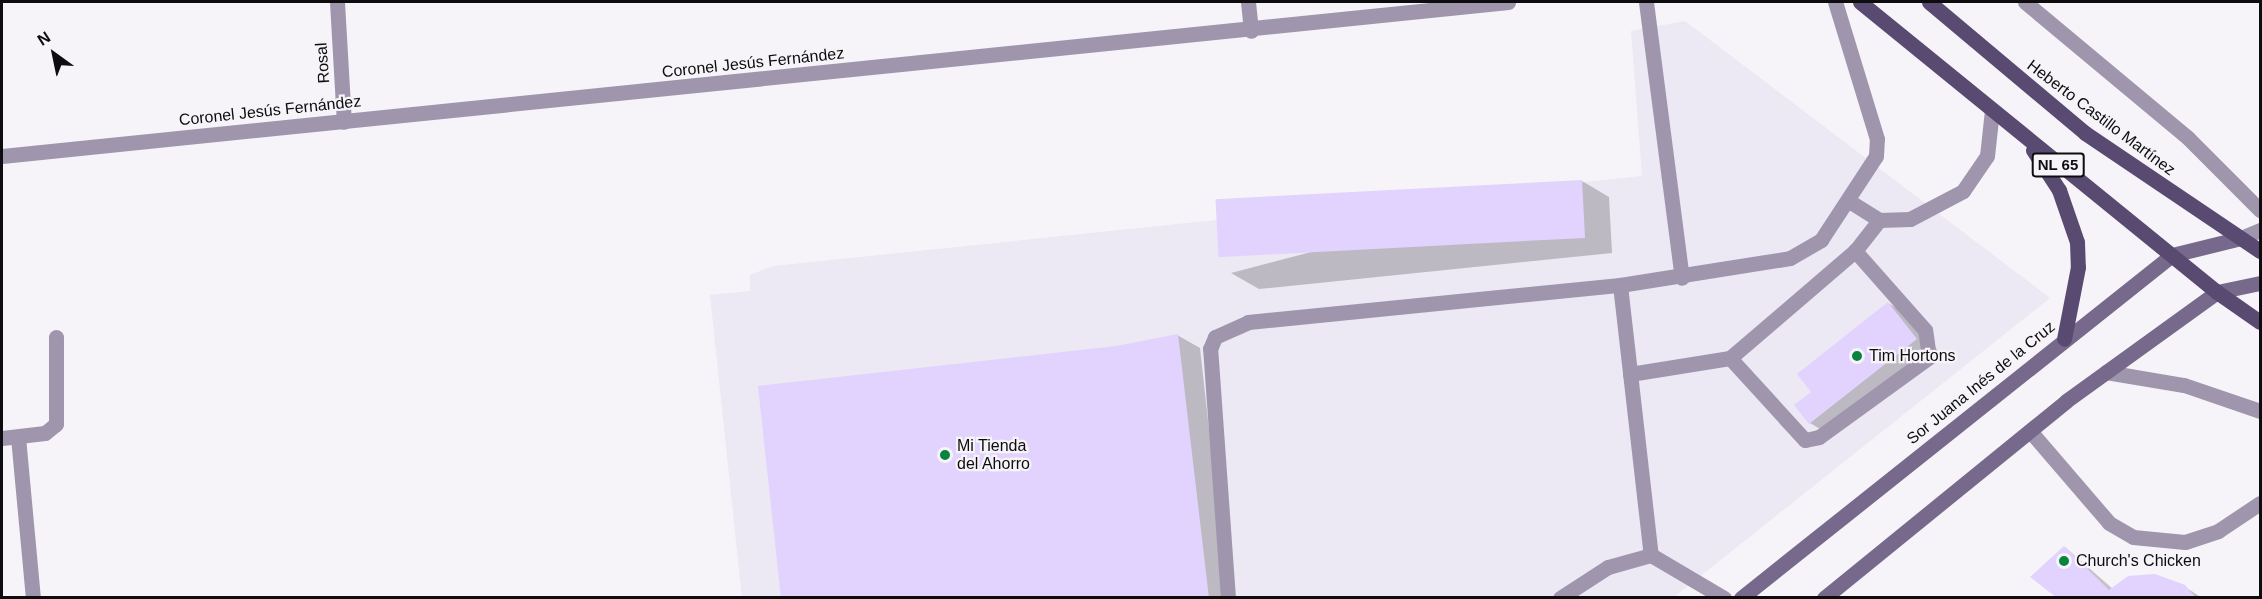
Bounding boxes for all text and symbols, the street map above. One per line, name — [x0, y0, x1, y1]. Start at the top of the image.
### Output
north arrow — [24, 24, 84, 84]
text: N — [34, 28, 53, 49]
street label: Rosal — [312, 42, 334, 84]
street label: Coronel Jesús Fernández — [661, 44, 845, 82]
street label: Heberto Castillo Martínez — [2023, 56, 2179, 180]
street label: Coronel Jesús Fernández — [178, 92, 362, 130]
road number: NL 65 — [2031, 153, 2085, 177]
street label: Sor Juana Inés de la Cruz — [1903, 317, 2059, 449]
place label: Tim Hortons — [1869, 346, 1956, 366]
marker: Tim Hortons — [1850, 349, 1864, 363]
place label: Mi Tienda del Ahorro — [957, 436, 1031, 474]
marker: Mi Tienda del Ahorro — [938, 448, 952, 462]
place label: Church's Chicken — [2076, 551, 2201, 571]
marker: Church's Chicken — [2057, 554, 2071, 568]

